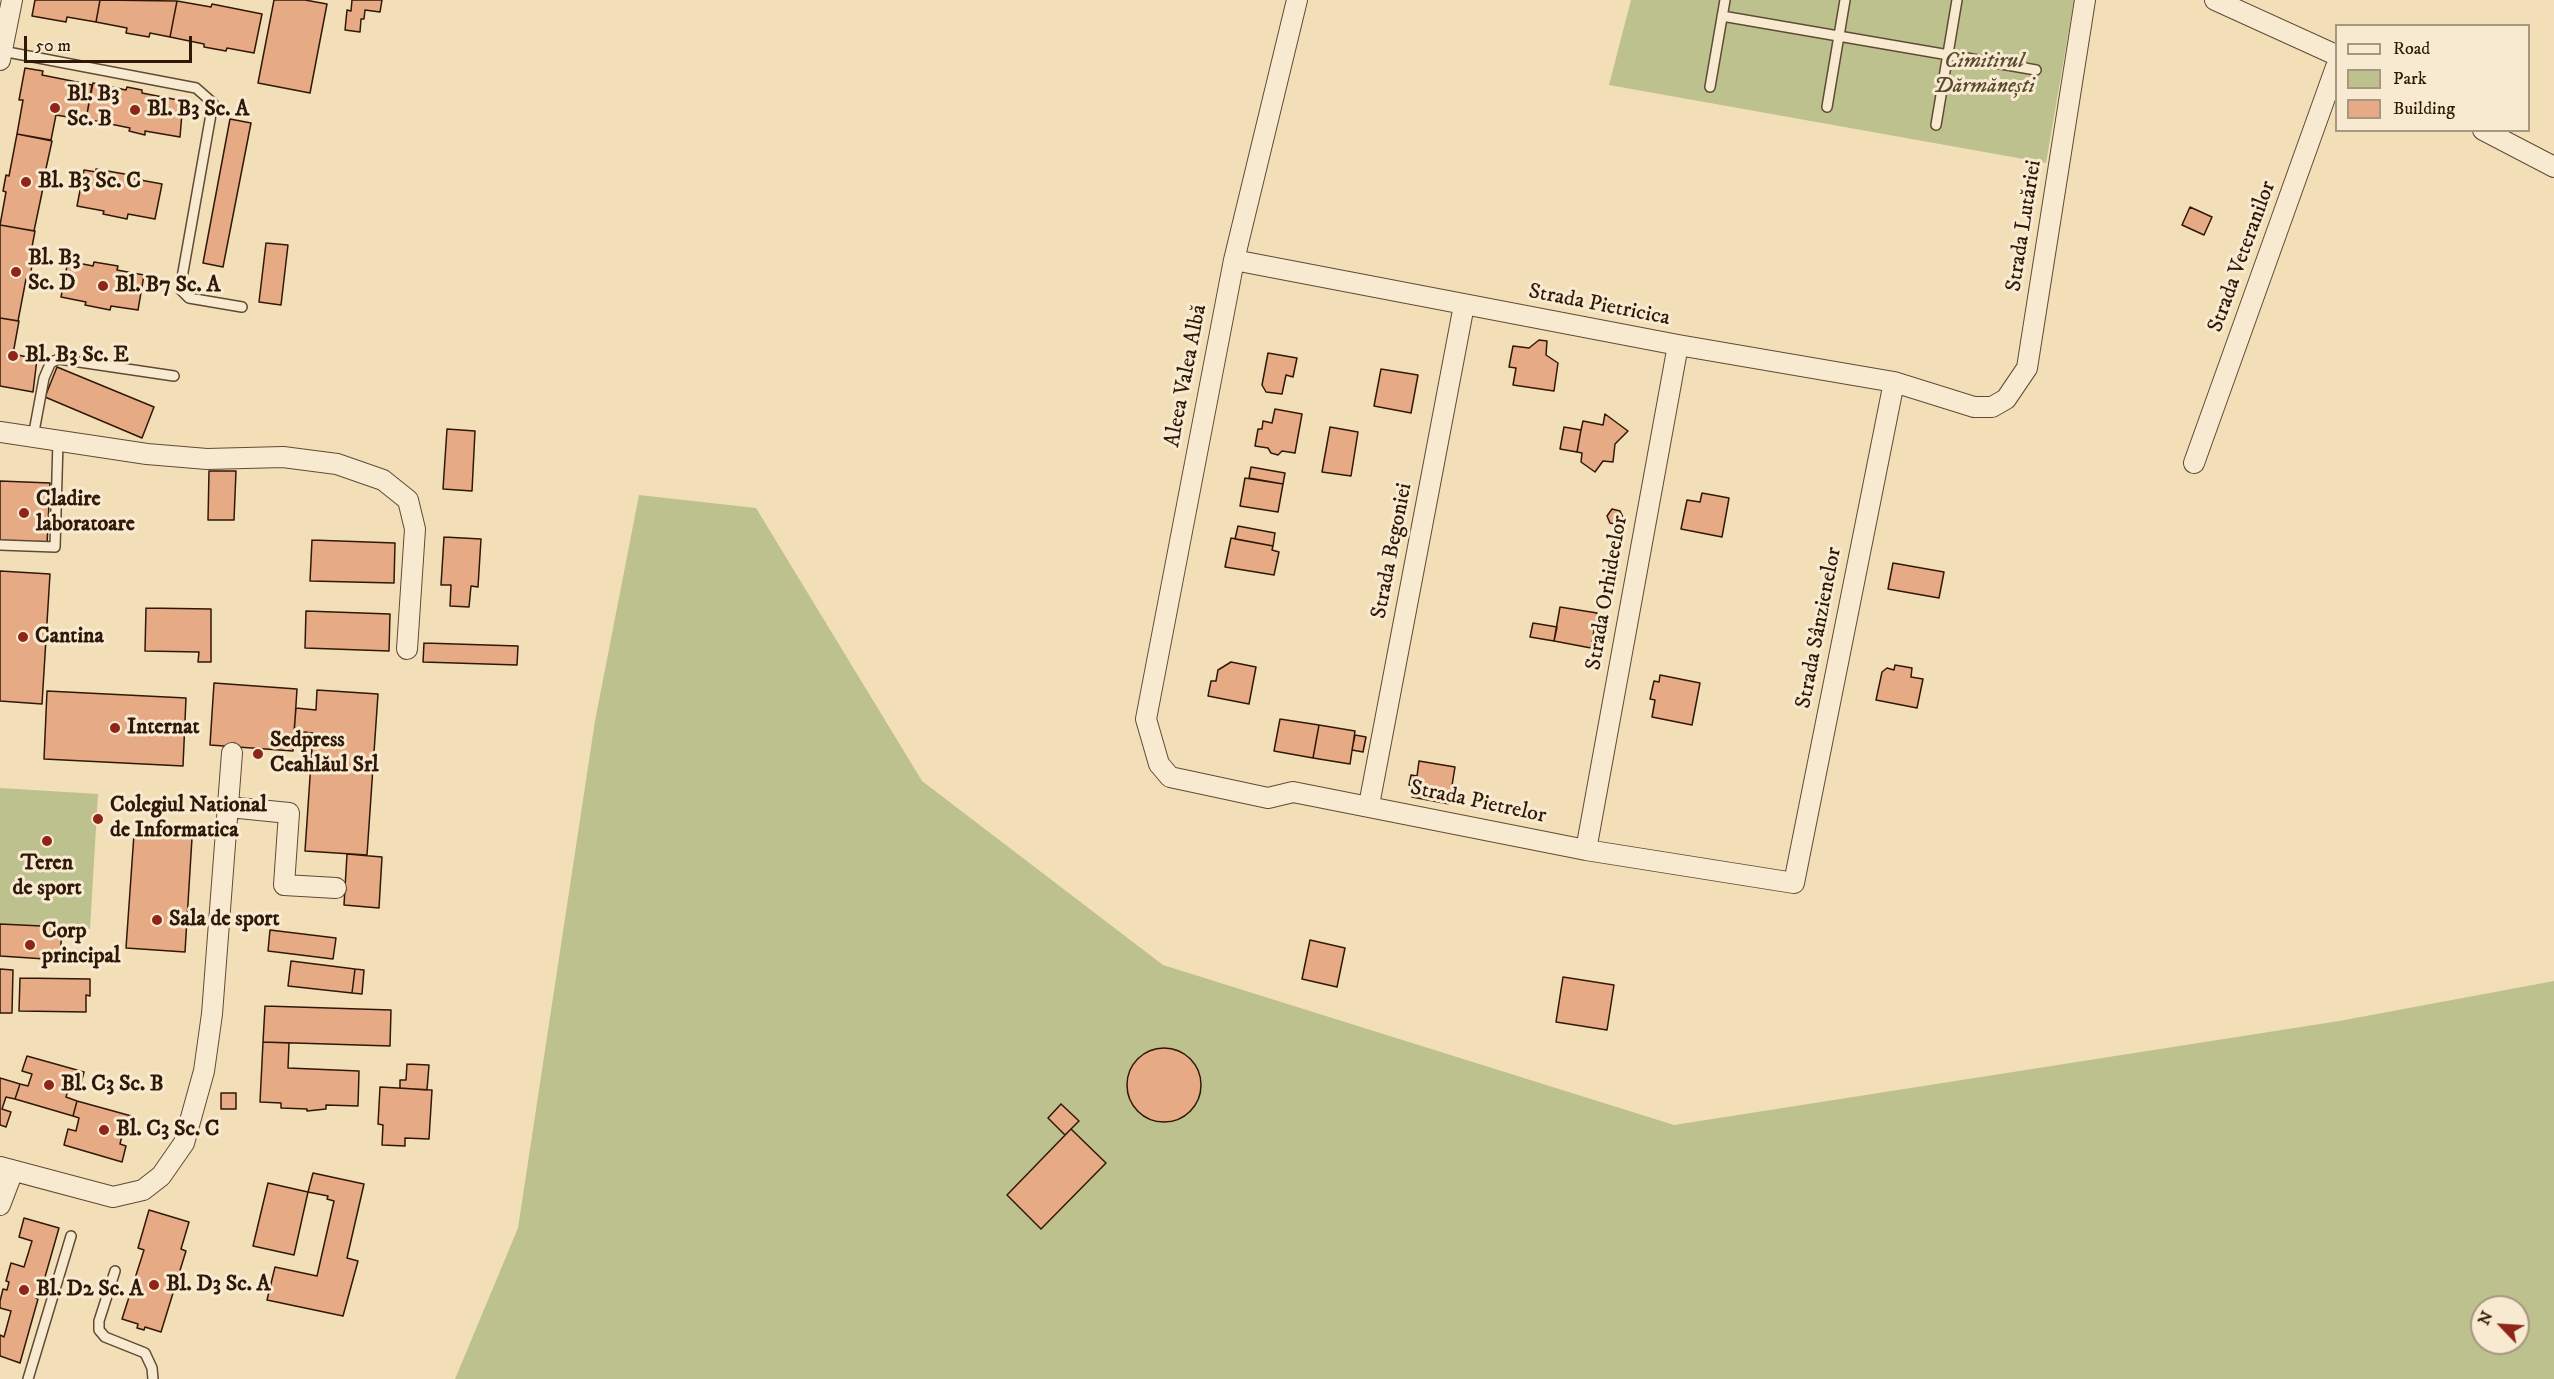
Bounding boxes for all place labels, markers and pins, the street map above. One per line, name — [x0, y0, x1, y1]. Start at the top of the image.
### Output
place label: Bl. B3 Sc. B — [67, 82, 119, 134]
place label: Bl. B3 Sc. A — [147, 97, 249, 123]
marker: Bl. B3 Sc. B — [48, 101, 62, 115]
marker: Bl. B3 Sc. A — [128, 103, 142, 117]
place label: Bl. B3 Sc. C — [38, 169, 141, 195]
marker: Bl. B3 Sc. C — [19, 175, 33, 189]
place label: Bl. B3 Sc. D — [28, 246, 80, 298]
marker: Bl. B3 Sc. D — [9, 265, 23, 279]
place label: Bl. B7 Sc. A — [115, 273, 221, 299]
marker: Bl. B7 Sc. A — [96, 279, 110, 293]
place label: Bl. B3 Sc. E — [25, 343, 129, 369]
marker: Bl. B3 Sc. E — [6, 349, 20, 363]
place label: Cladire laboratoare — [36, 487, 135, 538]
marker: Cladire laboratoare — [17, 506, 31, 520]
place label: Cantina — [35, 624, 104, 650]
marker: Cantina — [16, 630, 30, 644]
place label: Internat — [127, 715, 200, 741]
marker: Internat — [108, 721, 122, 735]
place label: Sedpress Ceahlăul Srl — [270, 728, 379, 780]
marker: Sedpress Ceahlăul Srl — [251, 747, 265, 761]
place label: Colegiul National de Informatica — [110, 793, 267, 844]
marker: Colegiul National de Informatica — [91, 812, 105, 826]
marker: Teren de sport — [40, 834, 54, 848]
place label: Teren de sport — [12, 851, 82, 902]
place label: Sala de sport — [169, 907, 280, 933]
marker: Sala de sport — [150, 913, 164, 927]
place label: Corp principal — [42, 919, 120, 970]
marker: Corp principal — [23, 938, 37, 952]
place label: Bl. C3 Sc. B — [61, 1072, 164, 1098]
marker: Bl. C3 Sc. B — [42, 1078, 56, 1092]
place label: Bl. C3 Sc. C — [116, 1117, 219, 1143]
marker: Bl. C3 Sc. C — [97, 1123, 111, 1137]
place label: Bl. D3 Sc. A — [166, 1272, 271, 1298]
place label: Bl. D2 Sc. A — [36, 1277, 143, 1303]
marker: Bl. D3 Sc. A — [147, 1278, 161, 1292]
marker: Bl. D2 Sc. A — [17, 1283, 31, 1297]

